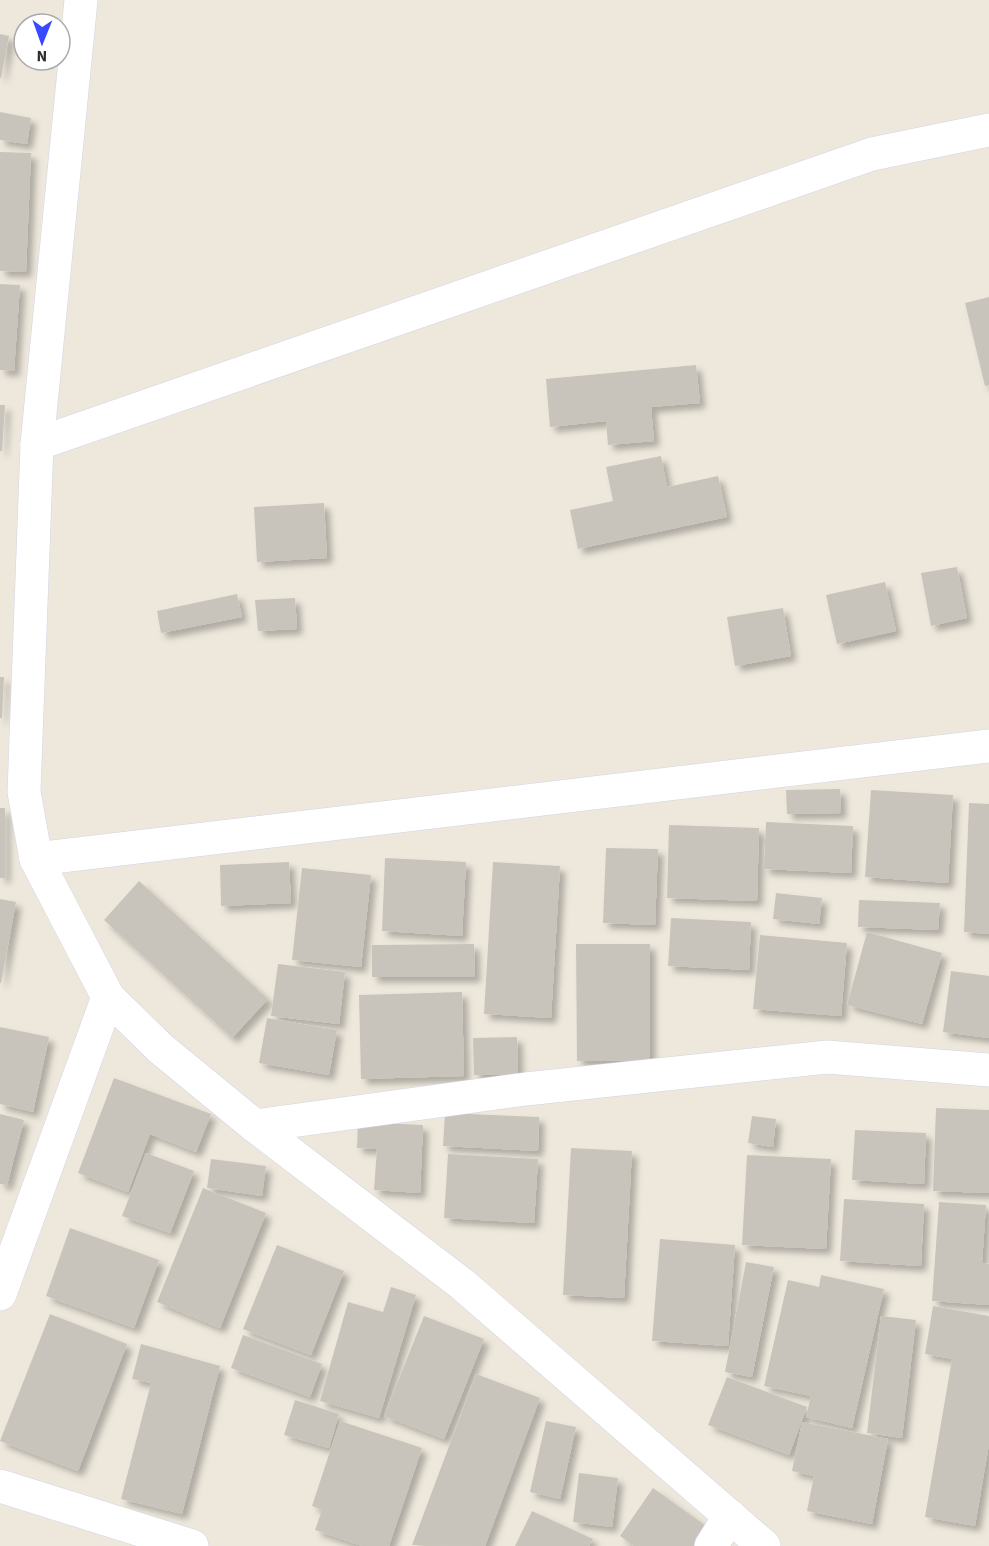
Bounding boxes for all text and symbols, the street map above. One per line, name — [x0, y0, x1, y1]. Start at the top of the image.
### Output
north arrow — [12, 12, 72, 72]
text: N — [36, 45, 47, 67]

